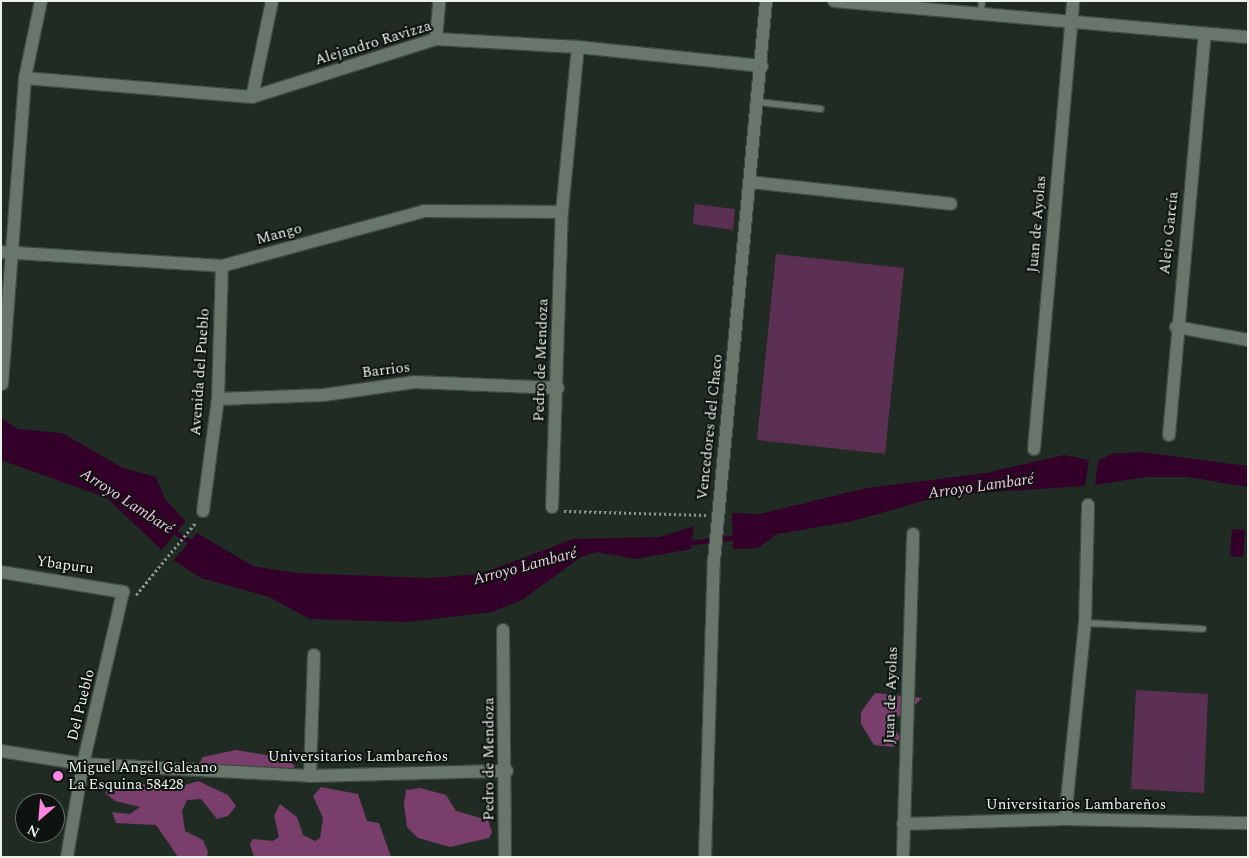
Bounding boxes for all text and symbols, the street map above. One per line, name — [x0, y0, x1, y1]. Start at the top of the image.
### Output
street label: Alejandro Ravizza — [313, 17, 433, 69]
street label: Juan de Ayolas — [1024, 175, 1050, 273]
street label: Alejo García — [1156, 191, 1182, 275]
street label: Mango — [254, 219, 304, 249]
street label: Pedro de Mendoza — [530, 298, 552, 422]
street label: Avenida del Pueblo — [187, 308, 213, 436]
street label: Vencedores del Chaco — [693, 353, 727, 501]
street label: Barrios — [361, 358, 411, 382]
water label: Arroyo Lambaré — [77, 464, 177, 538]
water label: Arroyo Lambaré — [927, 469, 1035, 503]
water label: Arroyo Lambaré — [471, 543, 579, 589]
street label: Ybapuru — [35, 552, 95, 578]
street label: Juan de Ayolas — [880, 646, 902, 744]
street label: Del Pueblo — [63, 667, 99, 743]
street label: Pedro de Mendoza — [480, 697, 498, 821]
street label: Universitarios Lambareños — [268, 748, 448, 766]
place label: Miguel Angel Galeano La Esquina 58428 — [68, 758, 217, 793]
marker: Miguel Angel Galeano La Esquina 58428 — [52, 770, 64, 782]
north arrow — [15, 793, 65, 843]
street label: Universitarios Lambareños — [986, 796, 1166, 814]
text: N — [24, 819, 43, 843]

